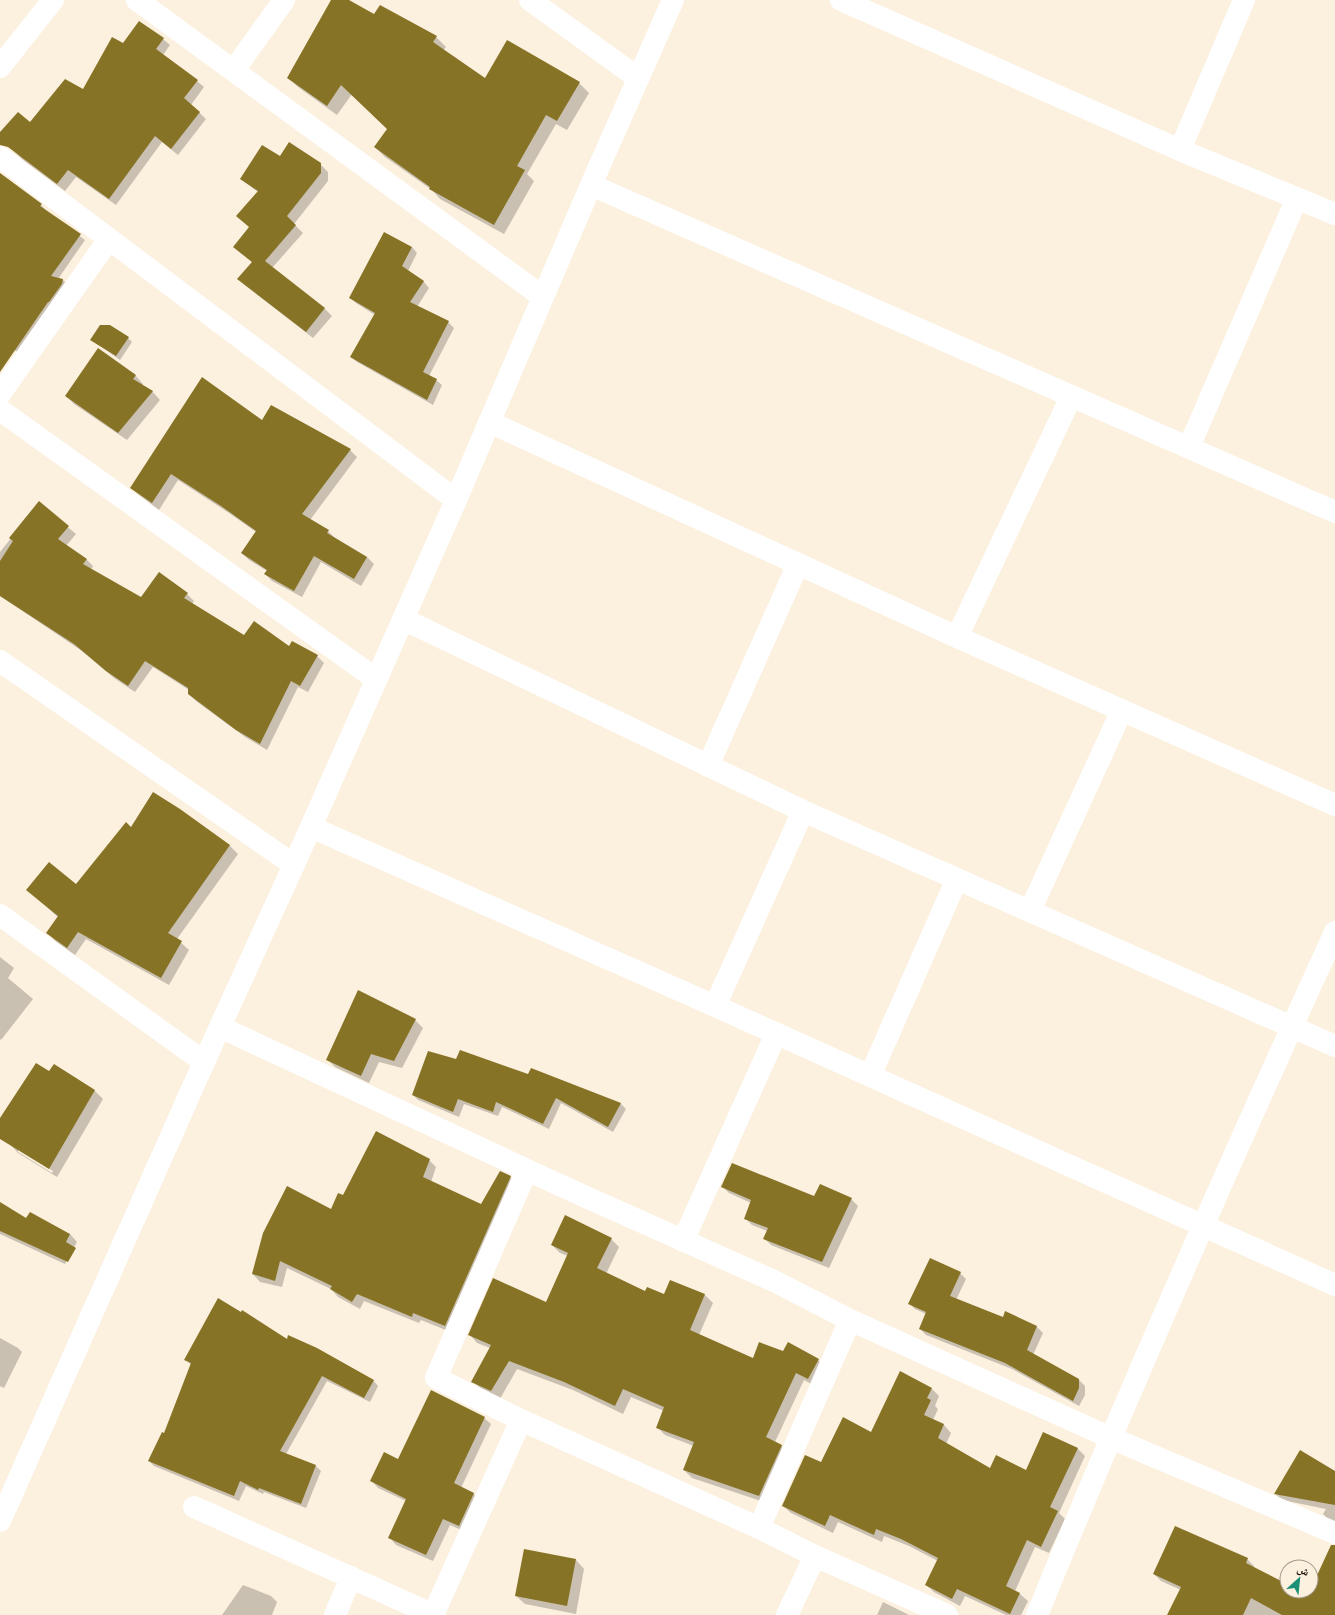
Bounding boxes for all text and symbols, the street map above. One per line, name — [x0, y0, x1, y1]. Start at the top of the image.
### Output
north arrow — [1279, 1559, 1319, 1599]
text: ش — [1295, 1561, 1312, 1580]

